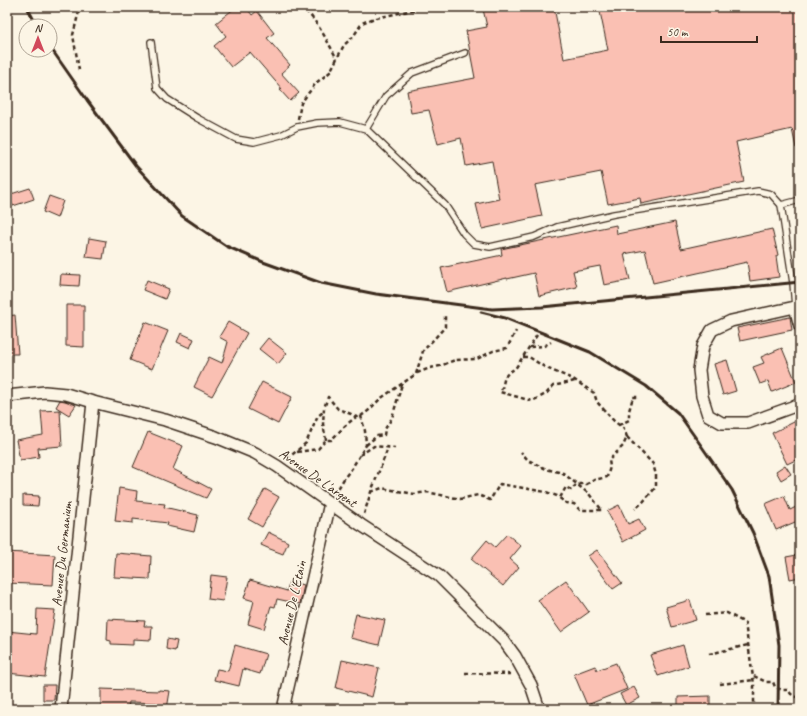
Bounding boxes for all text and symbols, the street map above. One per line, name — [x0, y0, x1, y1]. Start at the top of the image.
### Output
north arrow — [18, 18, 58, 58]
scale bar — [661, 18, 757, 44]
text: N — [35, 21, 44, 35]
text: 50 m — [667, 24, 689, 40]
street label: Avenue De L'argent — [276, 445, 361, 512]
street label: Avenue Du Germanium — [48, 500, 76, 607]
street label: Avenue De L'Etain — [274, 558, 310, 647]

